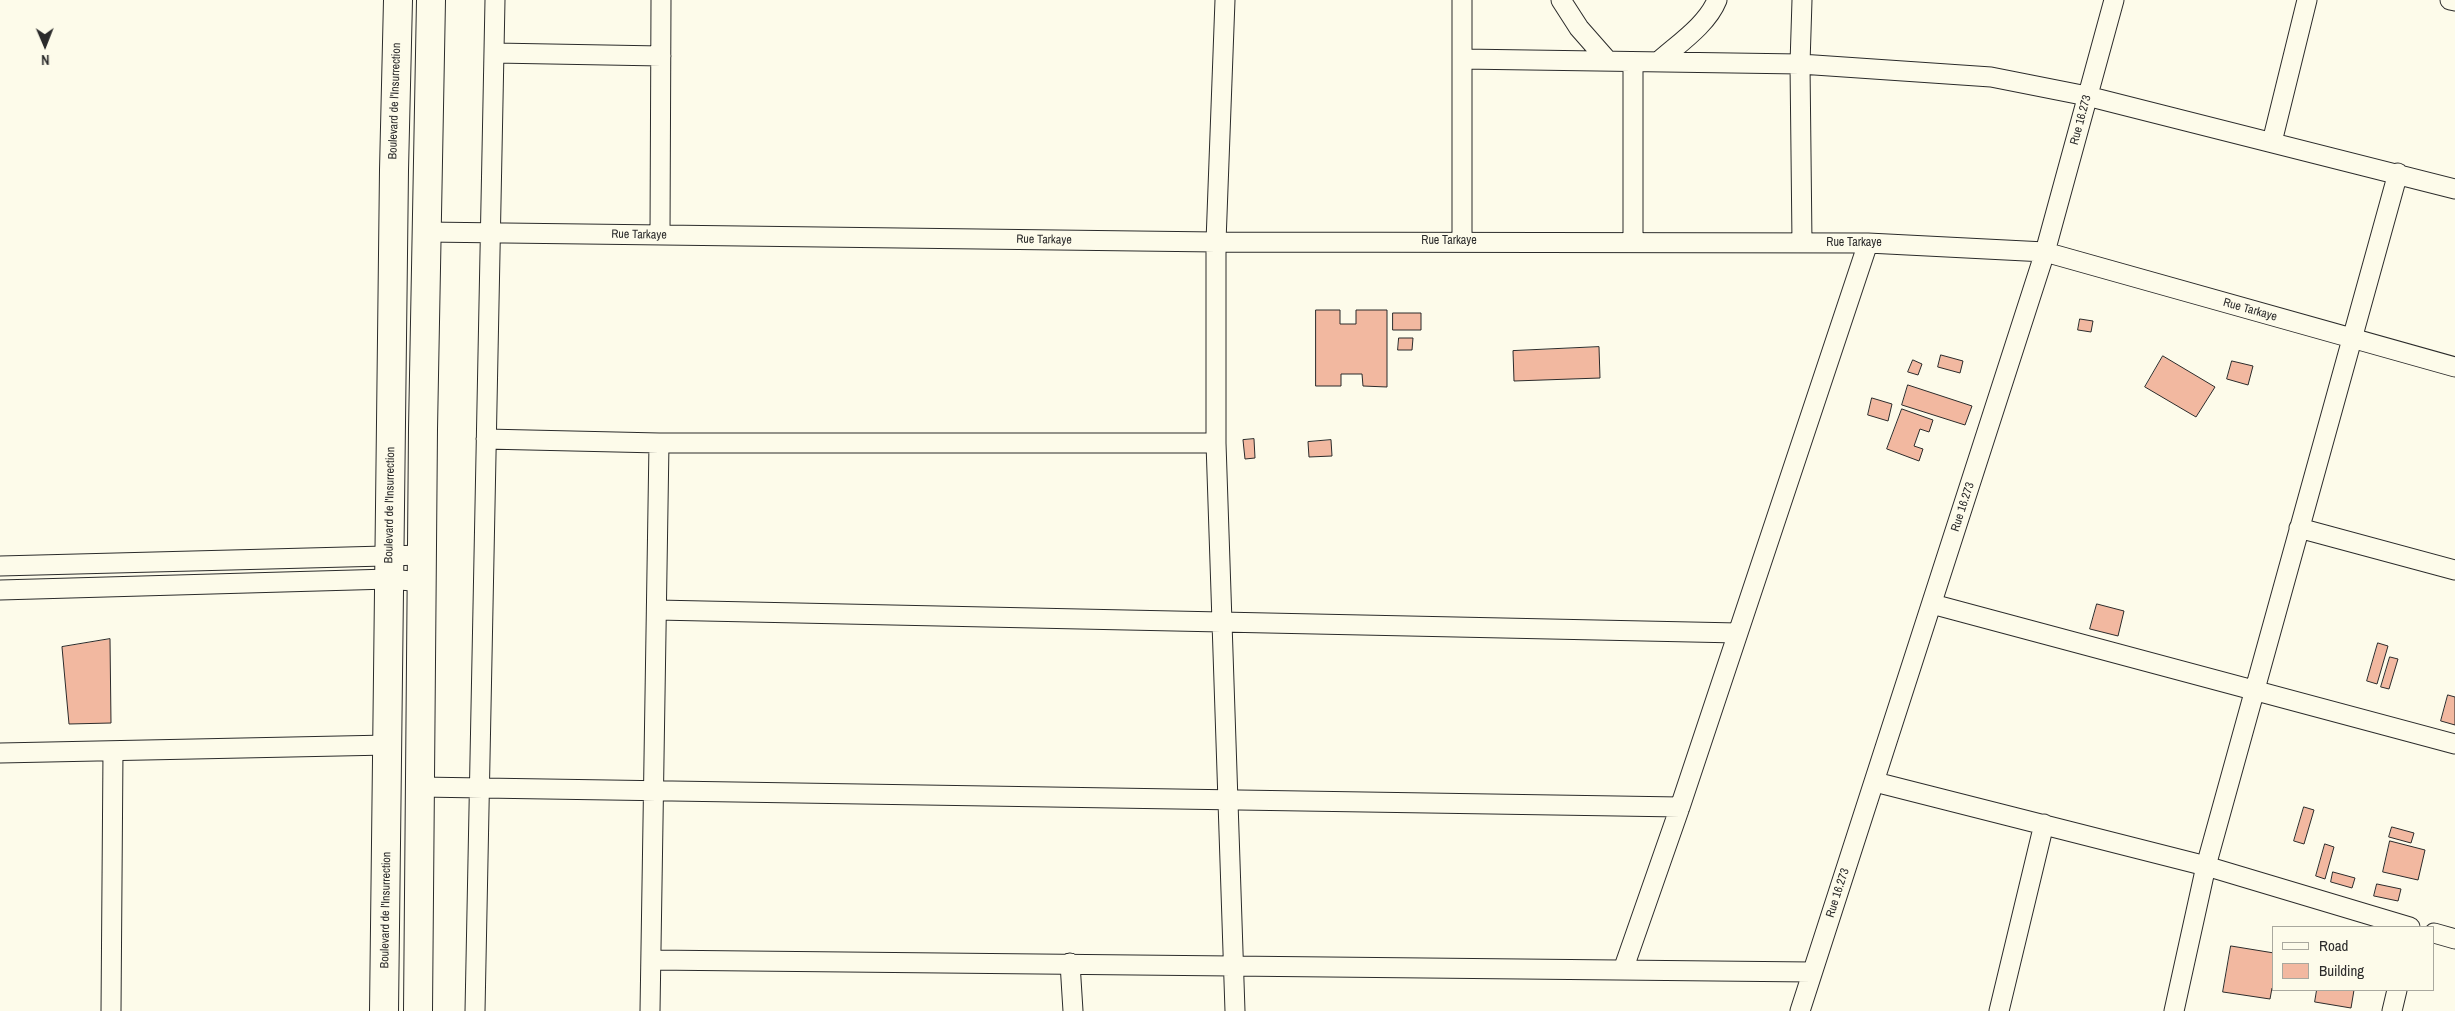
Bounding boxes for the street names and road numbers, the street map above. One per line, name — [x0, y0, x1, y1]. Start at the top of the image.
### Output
street label: Boulevard de l'Insurrection — [386, 42, 404, 160]
street label: Rue 16.273 — [2067, 94, 2095, 146]
street label: Rue Tarkaye — [611, 227, 667, 243]
street label: Rue Tarkaye — [1016, 232, 1072, 248]
street label: Rue Tarkaye — [1421, 234, 1477, 248]
street label: Rue Tarkaye — [1826, 236, 1882, 250]
street label: Rue Tarkaye — [2221, 295, 2279, 325]
street label: Boulevard de l'Insurrection — [382, 447, 398, 563]
street label: Rue 16.273 — [1948, 481, 1978, 533]
street label: Boulevard de l'Insurrection — [378, 852, 394, 968]
street label: Rue 16.273 — [1823, 867, 1853, 919]

